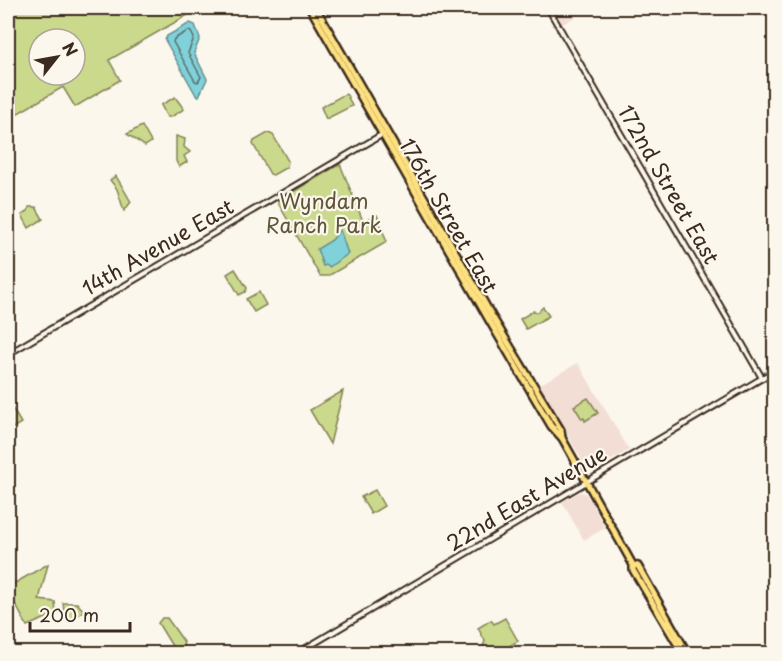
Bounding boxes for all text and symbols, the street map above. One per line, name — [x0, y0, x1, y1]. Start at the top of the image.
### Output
north arrow — [27, 27, 87, 87]
text: N — [57, 37, 84, 60]
street label: 172nd Street East — [611, 99, 728, 269]
street label: 176th Street East — [392, 132, 507, 298]
park label: Wyndam Ranch Park — [266, 184, 382, 240]
street label: 14th Avenue East — [75, 190, 239, 303]
street label: 22nd East Avenue — [440, 437, 612, 558]
scale bar — [30, 595, 130, 633]
text: 200 m — [39, 601, 99, 628]

